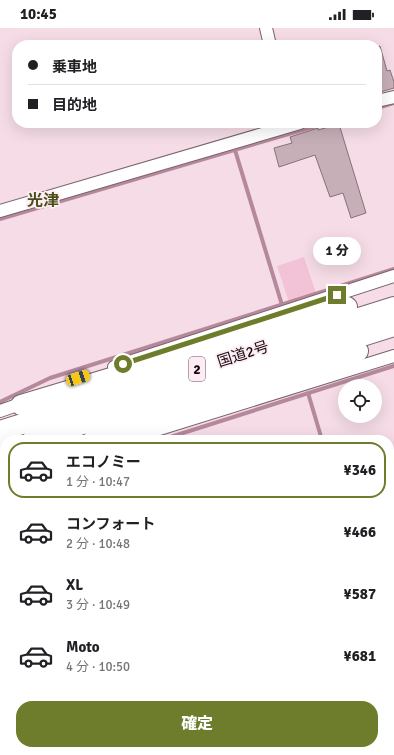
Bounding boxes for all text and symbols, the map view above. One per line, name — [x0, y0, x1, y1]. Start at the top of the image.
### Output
text: 10:45 — [20, 5, 57, 23]
text: 乗車地 — [52, 58, 97, 76]
text: 目的地 — [52, 96, 97, 114]
district label: 光津 — [27, 191, 59, 211]
callout: 1 分 — [313, 237, 361, 265]
text: 1 分 — [326, 243, 348, 259]
route end — [328, 286, 346, 304]
street label: 国道2号 — [215, 337, 271, 371]
route start — [114, 355, 132, 373]
road number: 2 — [189, 357, 205, 381]
car — [65, 369, 91, 387]
map controls — [338, 379, 382, 423]
button: locate — [338, 379, 382, 423]
icon: car — [18, 452, 54, 488]
text: エコノミー — [66, 453, 141, 471]
text: ¥346 — [344, 461, 376, 479]
text: 1 分 · 10:47 — [66, 474, 130, 490]
icon: car — [18, 514, 54, 550]
text: コンフォート — [66, 515, 156, 533]
text: ¥466 — [344, 523, 376, 541]
text: 2 分 · 10:48 — [66, 536, 130, 552]
icon: car — [18, 576, 54, 612]
text: XL — [66, 576, 83, 594]
text: ¥587 — [344, 585, 376, 603]
text: 3 分 · 10:49 — [66, 597, 130, 613]
icon: car — [18, 638, 54, 674]
text: Moto — [66, 638, 100, 656]
text: ¥681 — [344, 647, 376, 665]
text: 4 分 · 10:50 — [66, 659, 130, 675]
button: 確定 — [16, 701, 378, 747]

